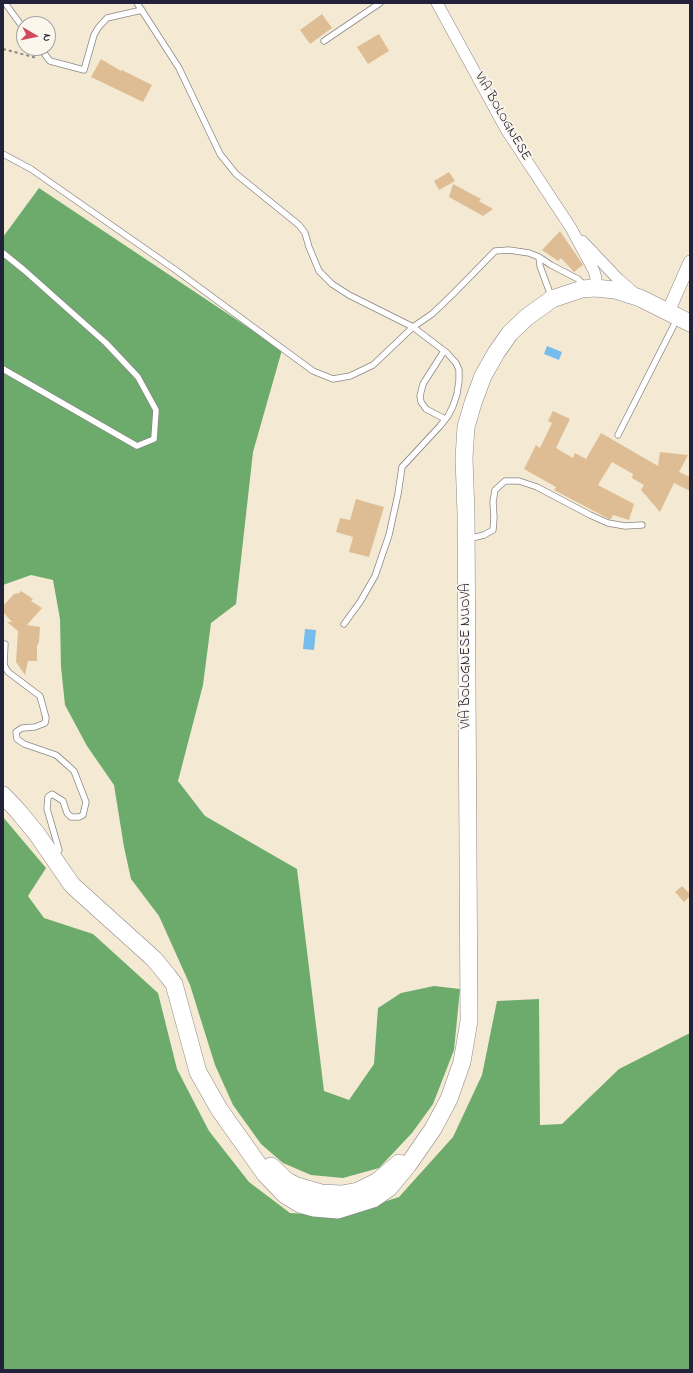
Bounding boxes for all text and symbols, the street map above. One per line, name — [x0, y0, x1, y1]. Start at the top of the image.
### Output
north arrow — [16, 16, 56, 56]
text: N — [38, 33, 55, 43]
street label: VIA BOLOGNESE — [470, 70, 534, 164]
street label: VIA BOLOGNESE NUOVA — [459, 583, 475, 729]

